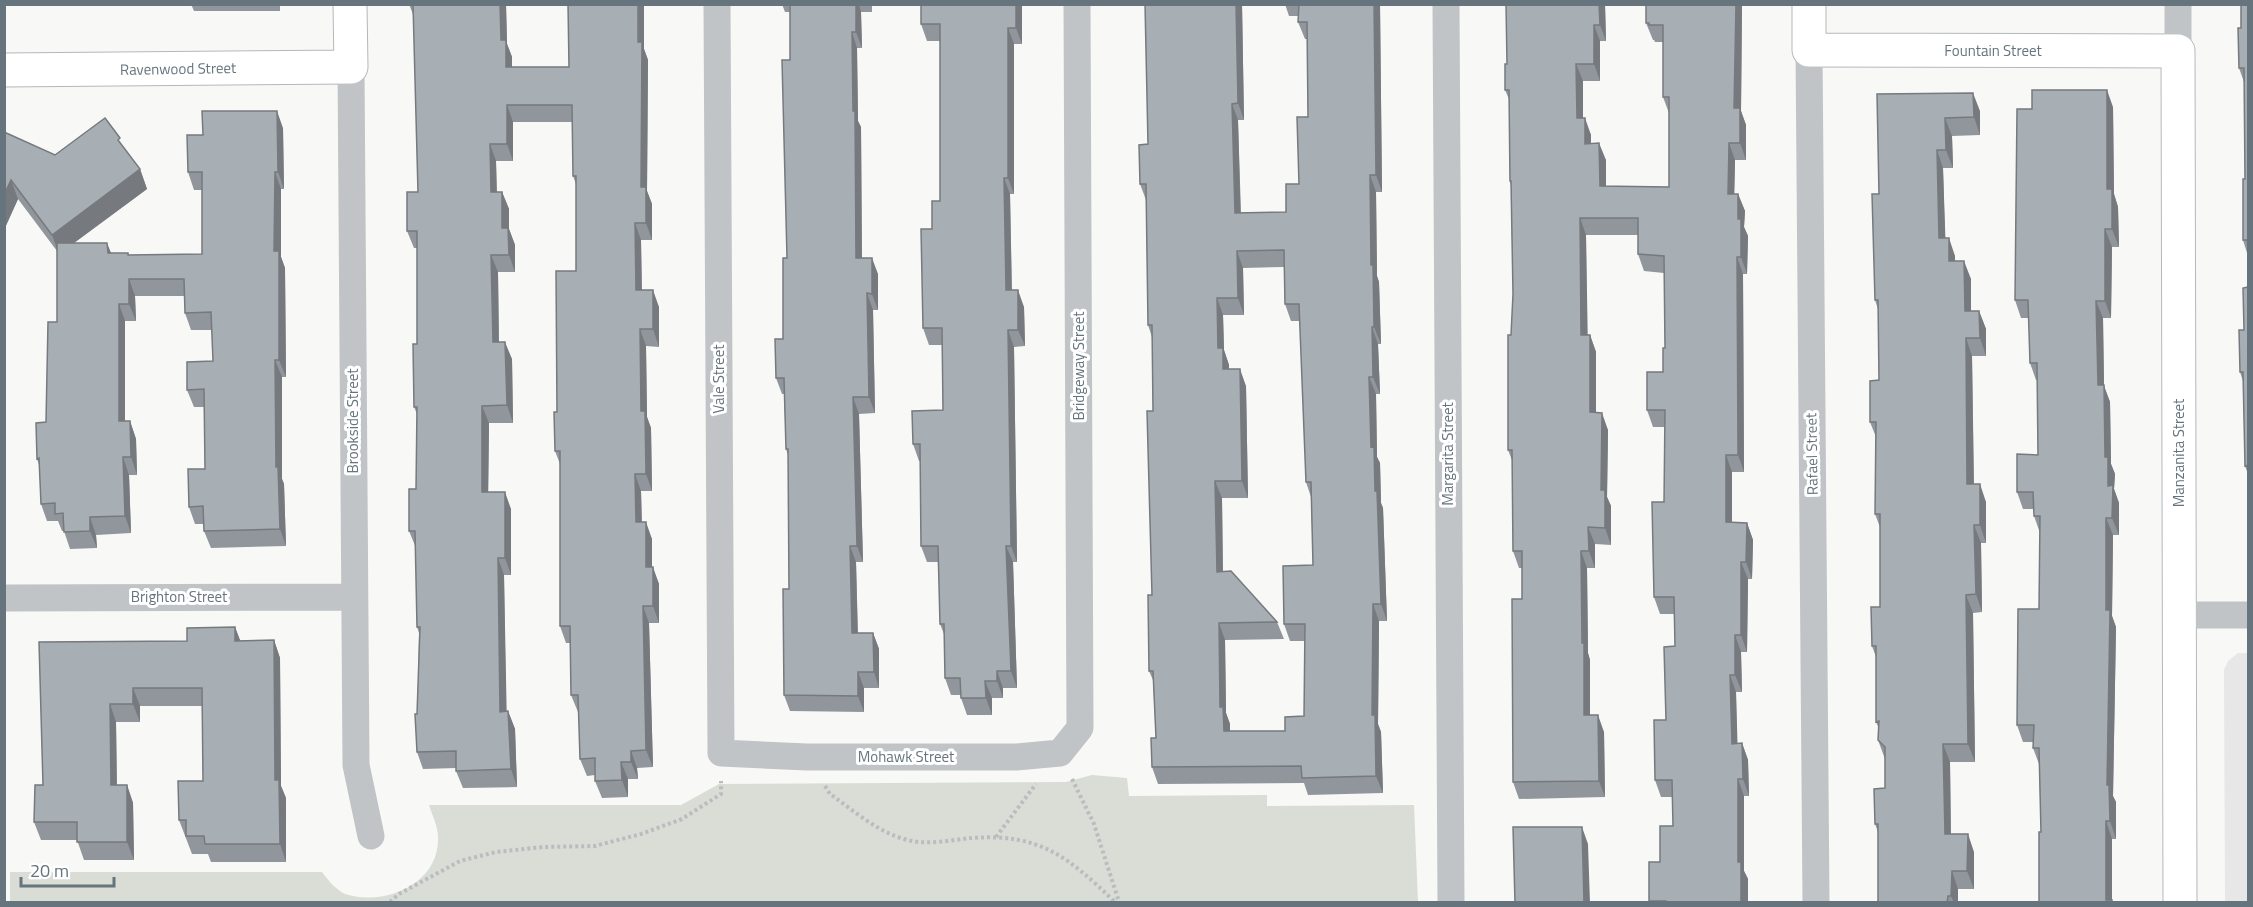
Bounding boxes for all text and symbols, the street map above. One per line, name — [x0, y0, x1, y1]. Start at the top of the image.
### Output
street label: Fountain Street — [1944, 39, 2043, 62]
street label: Ravenwood Street — [120, 56, 237, 81]
street label: Bridgeway Street — [1067, 311, 1090, 420]
street label: Vale Street — [707, 344, 730, 413]
street label: Brookside Street — [341, 368, 364, 474]
street label: Manzanita Street — [2167, 398, 2190, 507]
street label: Margarita Street — [1436, 401, 1459, 506]
street label: Rafael Street — [1799, 412, 1824, 495]
street label: Brighton Street — [131, 585, 228, 608]
street label: Mohawk Street — [858, 745, 955, 768]
scale bar — [21, 850, 114, 888]
text: 20 m — [30, 857, 69, 884]

